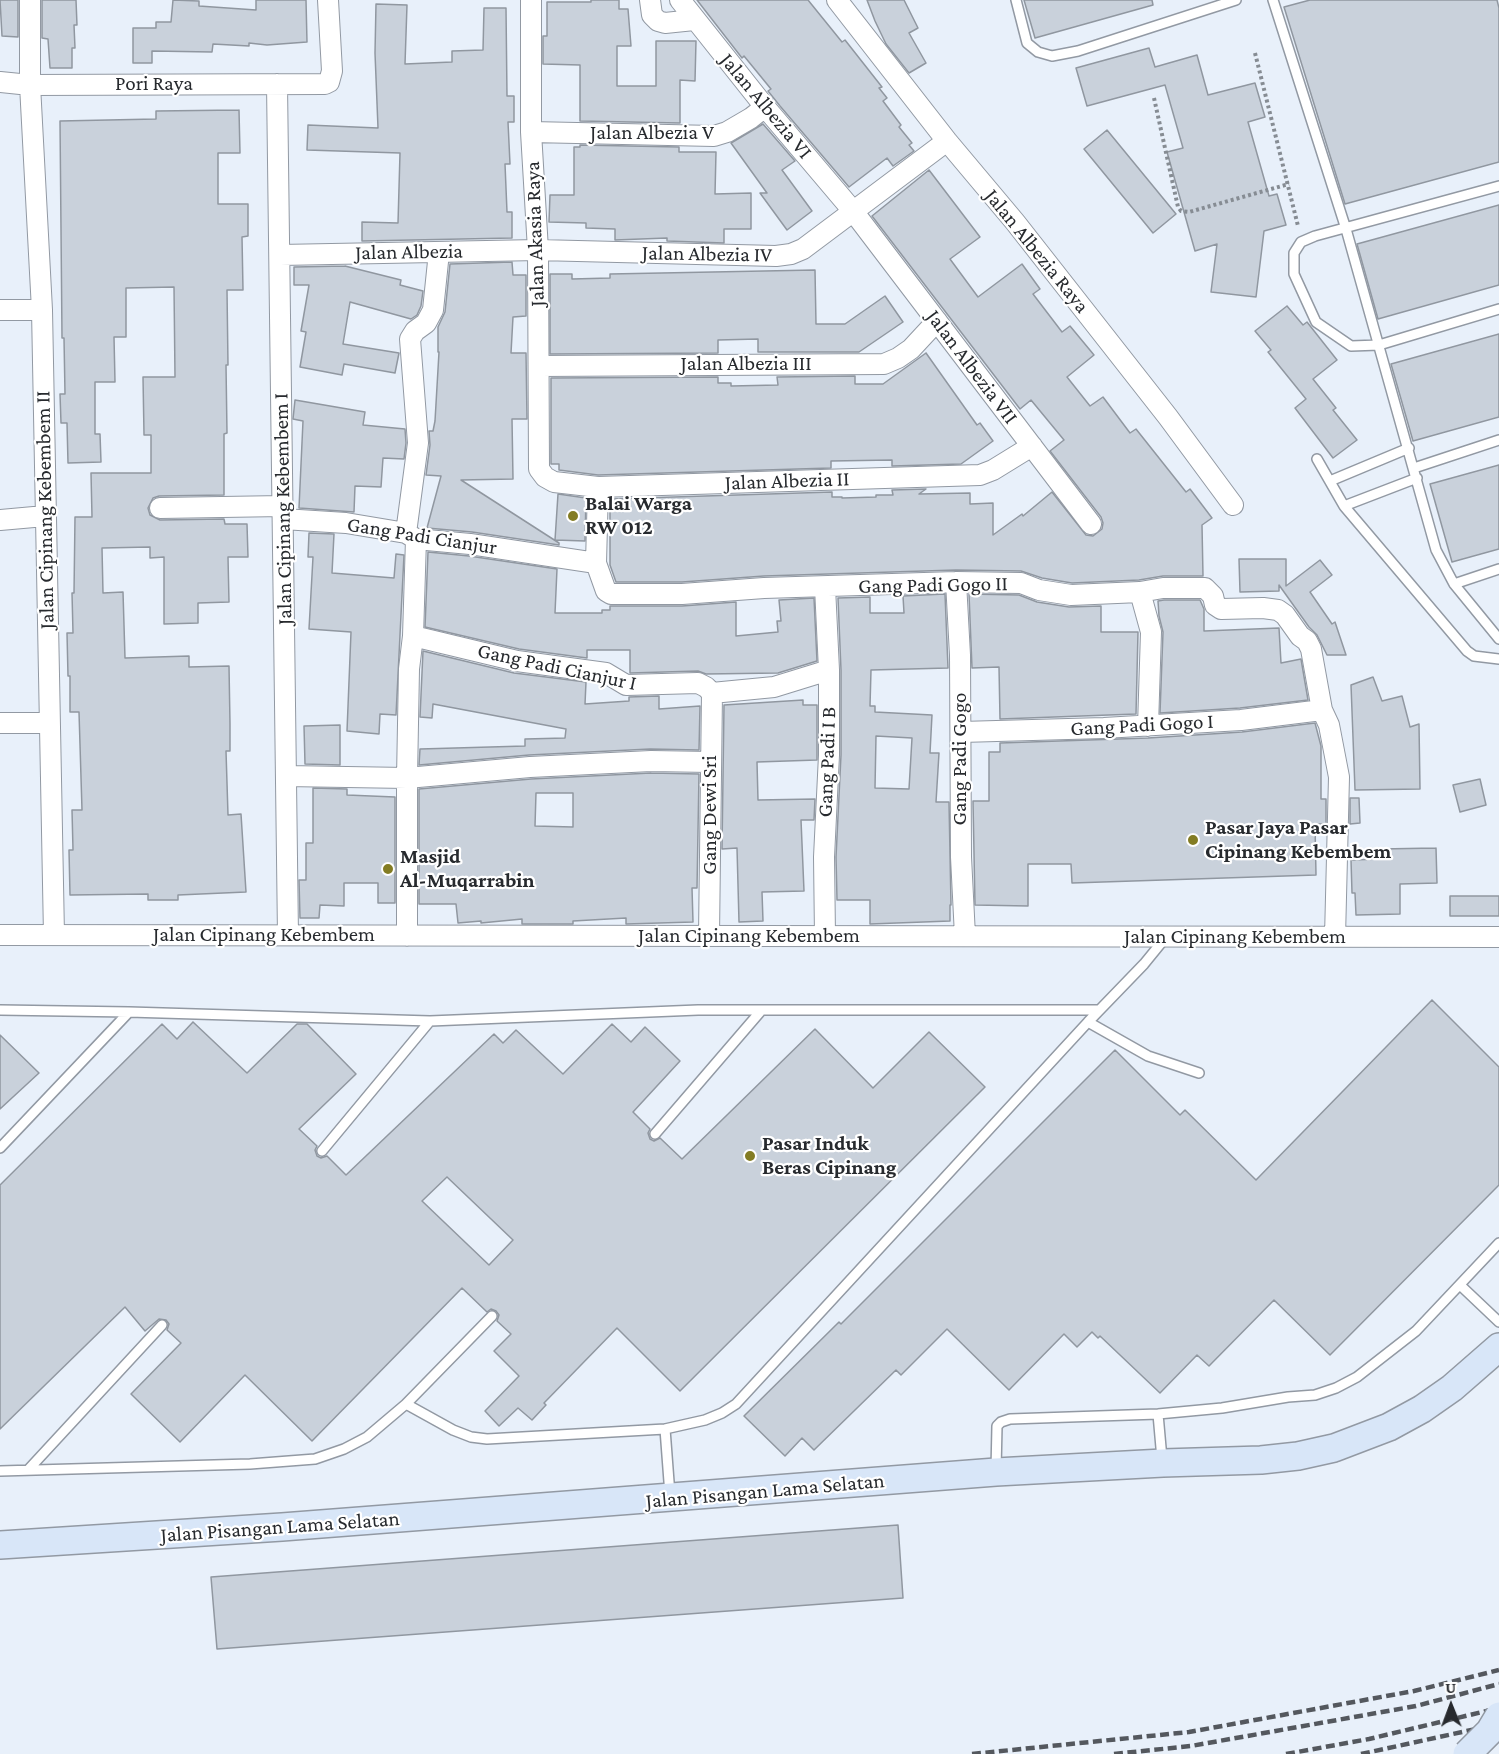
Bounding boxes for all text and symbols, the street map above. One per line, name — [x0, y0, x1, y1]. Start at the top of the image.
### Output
street label: Jalan Albezia VI — [714, 48, 818, 164]
street label: Pori Raya — [115, 71, 193, 97]
street label: Jalan Albezia V — [590, 120, 714, 146]
street label: Jalan Akasia Raya — [520, 161, 550, 307]
street label: Jalan Albezia Raya — [979, 184, 1095, 318]
street label: Jalan Albezia — [355, 238, 463, 266]
street label: Jalan Albezia IV — [642, 240, 772, 268]
street label: Jalan Albezia VII — [921, 305, 1023, 429]
street label: Jalan Albezia III — [681, 351, 811, 377]
street label: Jalan Cipinang Kebembem II — [30, 391, 60, 629]
street label: Jalan Cipinang Kebembem I — [268, 393, 298, 625]
street label: Jalan Albezia II — [724, 466, 850, 496]
place label: Balai Warga RW 012 — [585, 491, 692, 541]
marker: Balai Warga RW 012 — [566, 509, 580, 523]
street label: Gang Padi Cianjur — [345, 512, 499, 560]
street label: Gang Padi Gogo II — [858, 571, 1008, 599]
street label: Gang Padi Cianjur I — [475, 638, 639, 696]
street label: Gang Padi Gogo — [947, 693, 973, 825]
street label: Gang Padi I B — [812, 706, 842, 818]
street label: Gang Padi Gogo I — [1070, 709, 1214, 741]
street label: Gang Dewi Sri — [697, 755, 723, 875]
place label: Pasar Jaya Pasar Cipinang Kebembem — [1205, 815, 1391, 865]
marker: Pasar Jaya Pasar Cipinang Kebembem — [1186, 833, 1200, 847]
place label: Masjid Al-Muqarrabin — [400, 844, 535, 894]
marker: Masjid Al-Muqarrabin — [381, 862, 395, 876]
street label: Jalan Cipinang Kebembem — [153, 922, 375, 948]
street label: Jalan Cipinang Kebembem — [638, 923, 860, 949]
street label: Jalan Cipinang Kebembem — [1124, 924, 1346, 950]
place label: Pasar Induk Beras Cipinang — [762, 1131, 896, 1181]
marker: Pasar Induk Beras Cipinang — [743, 1149, 757, 1163]
street label: Jalan Pisangan Lama Selatan — [645, 1468, 885, 1514]
street label: Jalan Pisangan Lama Selatan — [160, 1506, 400, 1548]
north arrow — [1421, 1676, 1481, 1736]
text: U — [1445, 1679, 1456, 1696]

